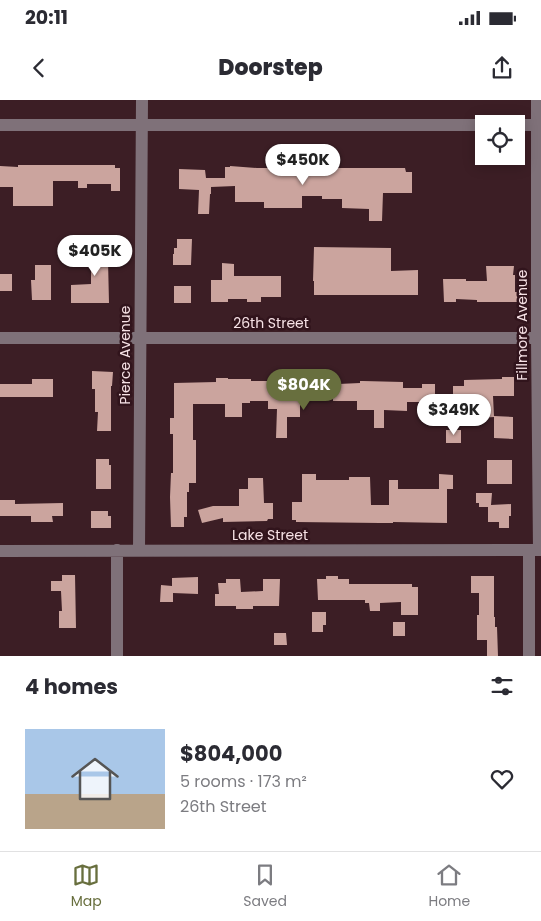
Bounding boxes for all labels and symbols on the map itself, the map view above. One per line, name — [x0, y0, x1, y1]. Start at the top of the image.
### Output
pin: $450K — [268, 144, 338, 186]
pin: $405K — [60, 234, 130, 277]
street label: Fillmore Avenue — [512, 269, 532, 380]
street label: Pierce Avenue — [115, 305, 135, 404]
street label: 26th Street — [233, 313, 309, 333]
pin: $804K — [269, 368, 339, 411]
pin: $349K — [419, 394, 489, 436]
street label: Lake Street — [232, 525, 308, 545]

